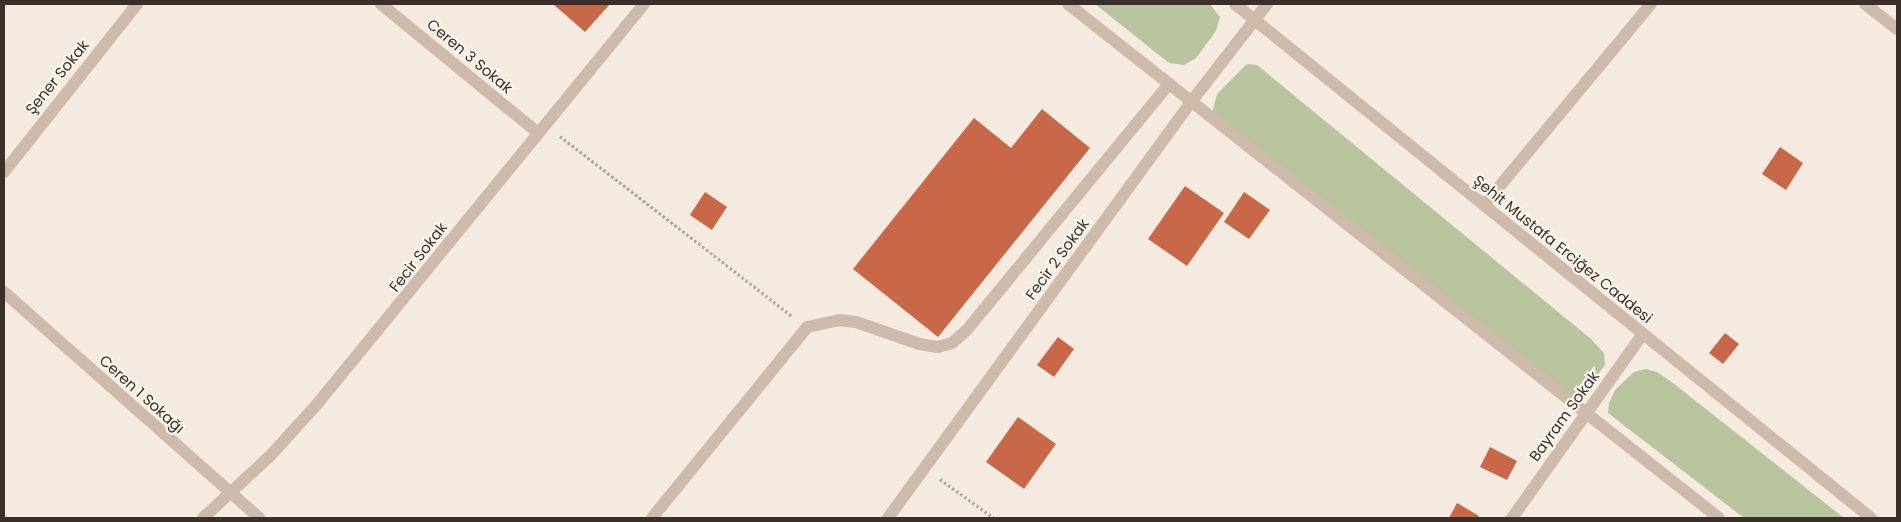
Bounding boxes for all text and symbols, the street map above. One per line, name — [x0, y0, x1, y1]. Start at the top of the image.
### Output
street label: Ceren 3 Sokak — [424, 15, 516, 97]
street label: Şener Sokak — [21, 36, 93, 118]
street label: Şehit Mustafa Erciğez Caddesi — [1470, 171, 1656, 327]
street label: Fecir 2 Sokak — [1022, 215, 1092, 303]
street label: Fecir Sokak — [385, 219, 451, 295]
street label: Ceren 1 Sokağı — [96, 351, 188, 437]
street label: Bayram Sokak — [1525, 367, 1603, 465]

